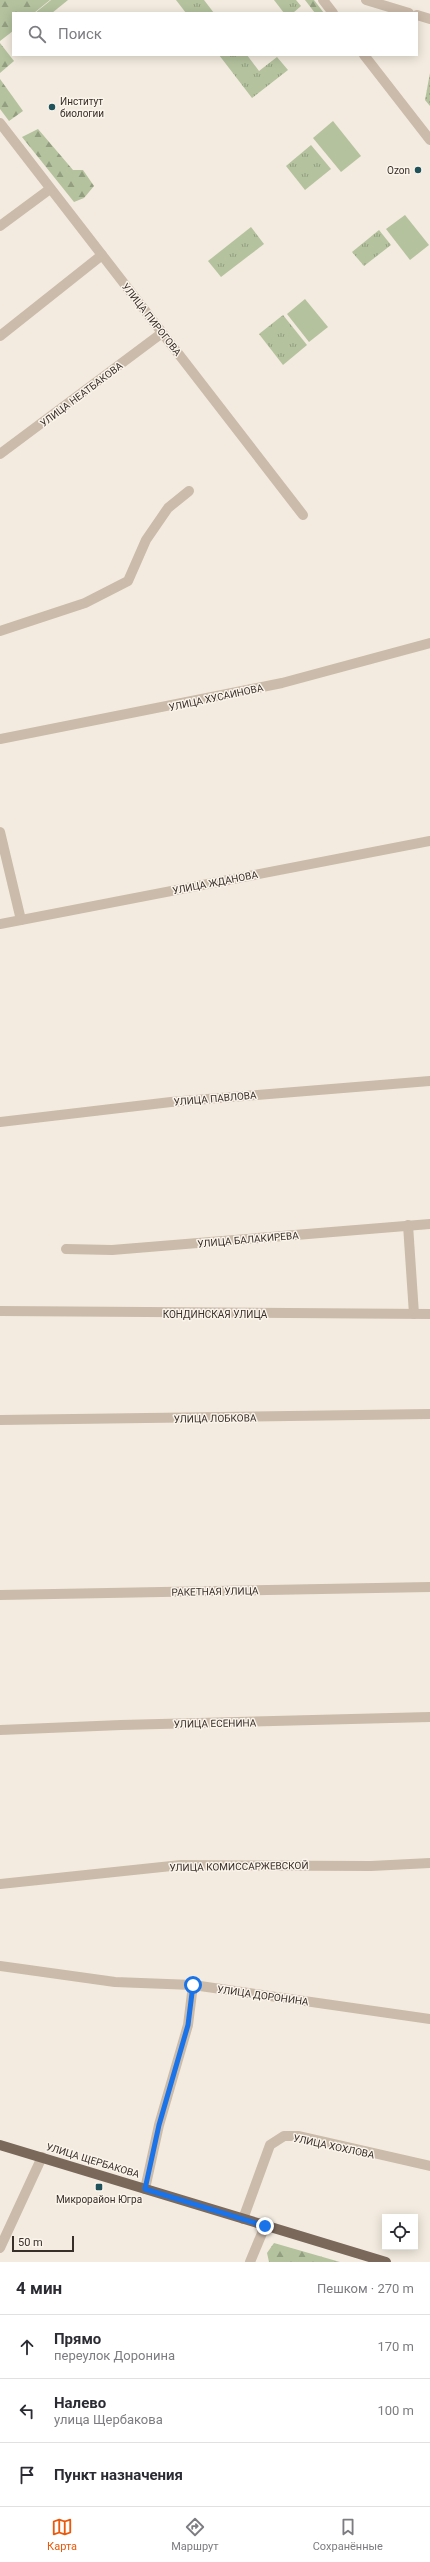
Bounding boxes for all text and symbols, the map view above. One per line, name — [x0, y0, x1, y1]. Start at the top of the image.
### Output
search box — [12, 12, 418, 56]
icon: search — [26, 23, 48, 45]
text: Поиск — [58, 25, 102, 43]
place label: Институт биологии — [60, 96, 104, 119]
marker: Институт биологии — [47, 102, 57, 112]
place label: Ozon — [387, 165, 410, 176]
marker: Ozon — [413, 165, 423, 175]
street label: УЛИЦА ПИРОГОВА — [120, 281, 184, 358]
street label: УЛИЦА НЕАТБАКОВА — [38, 360, 125, 429]
street label: УЛИЦА ХУСАИНОВА — [168, 682, 265, 713]
street label: УЛИЦА ЖДАНОВА — [171, 869, 259, 896]
street label: УЛИЦА ПАВЛОВА — [173, 1089, 257, 1108]
street label: УЛИЦА БАЛАКИРЕВА — [197, 1230, 300, 1249]
street label: КОНДИНСКАЯ УЛИЦА — [163, 1309, 268, 1320]
street label: УЛИЦА ЛОБКОВА — [174, 1412, 257, 1425]
street label: РАКЕТНАЯ УЛИЦА — [171, 1585, 259, 1598]
street label: УЛИЦА ЕСЕНИНА — [174, 1717, 257, 1730]
street label: УЛИЦА КОМИССАРЖЕВСКОЙ — [169, 1859, 309, 1873]
route start — [184, 1976, 202, 1994]
street label: УЛИЦА ДОРОНИНА — [217, 1984, 310, 2007]
street label: УЛИЦА ХОХЛОВА — [292, 2133, 376, 2161]
street label: УЛИЦА ЩЕРБАКОВА — [45, 2141, 141, 2180]
marker: Микрорайон Югра — [94, 2182, 104, 2192]
place label: Микрорайон Югра — [56, 2194, 142, 2205]
map controls — [382, 2214, 418, 2250]
button: locate — [382, 2214, 418, 2250]
route end — [256, 2217, 274, 2235]
scale bar — [12, 2234, 74, 2253]
text: 50 m — [18, 2236, 43, 2249]
text: 4 мин — [16, 2278, 62, 2298]
text: Пешком · 270 m — [317, 2281, 414, 2296]
text: Прямо — [54, 2330, 101, 2348]
icon: ahead — [16, 2336, 38, 2358]
text: 170 m — [377, 2339, 414, 2354]
text: переулок Доронина — [54, 2348, 175, 2363]
text: Налево — [54, 2394, 106, 2412]
icon: left — [16, 2400, 38, 2422]
text: 100 m — [377, 2403, 414, 2418]
text: улица Щербакова — [54, 2412, 163, 2427]
icon: arrive — [16, 2464, 38, 2486]
text: Пункт назначения — [54, 2466, 183, 2484]
tab: Карта — [47, 2516, 77, 2553]
tab: Маршрут — [171, 2516, 219, 2553]
tab: Сохранённые — [313, 2516, 383, 2553]

